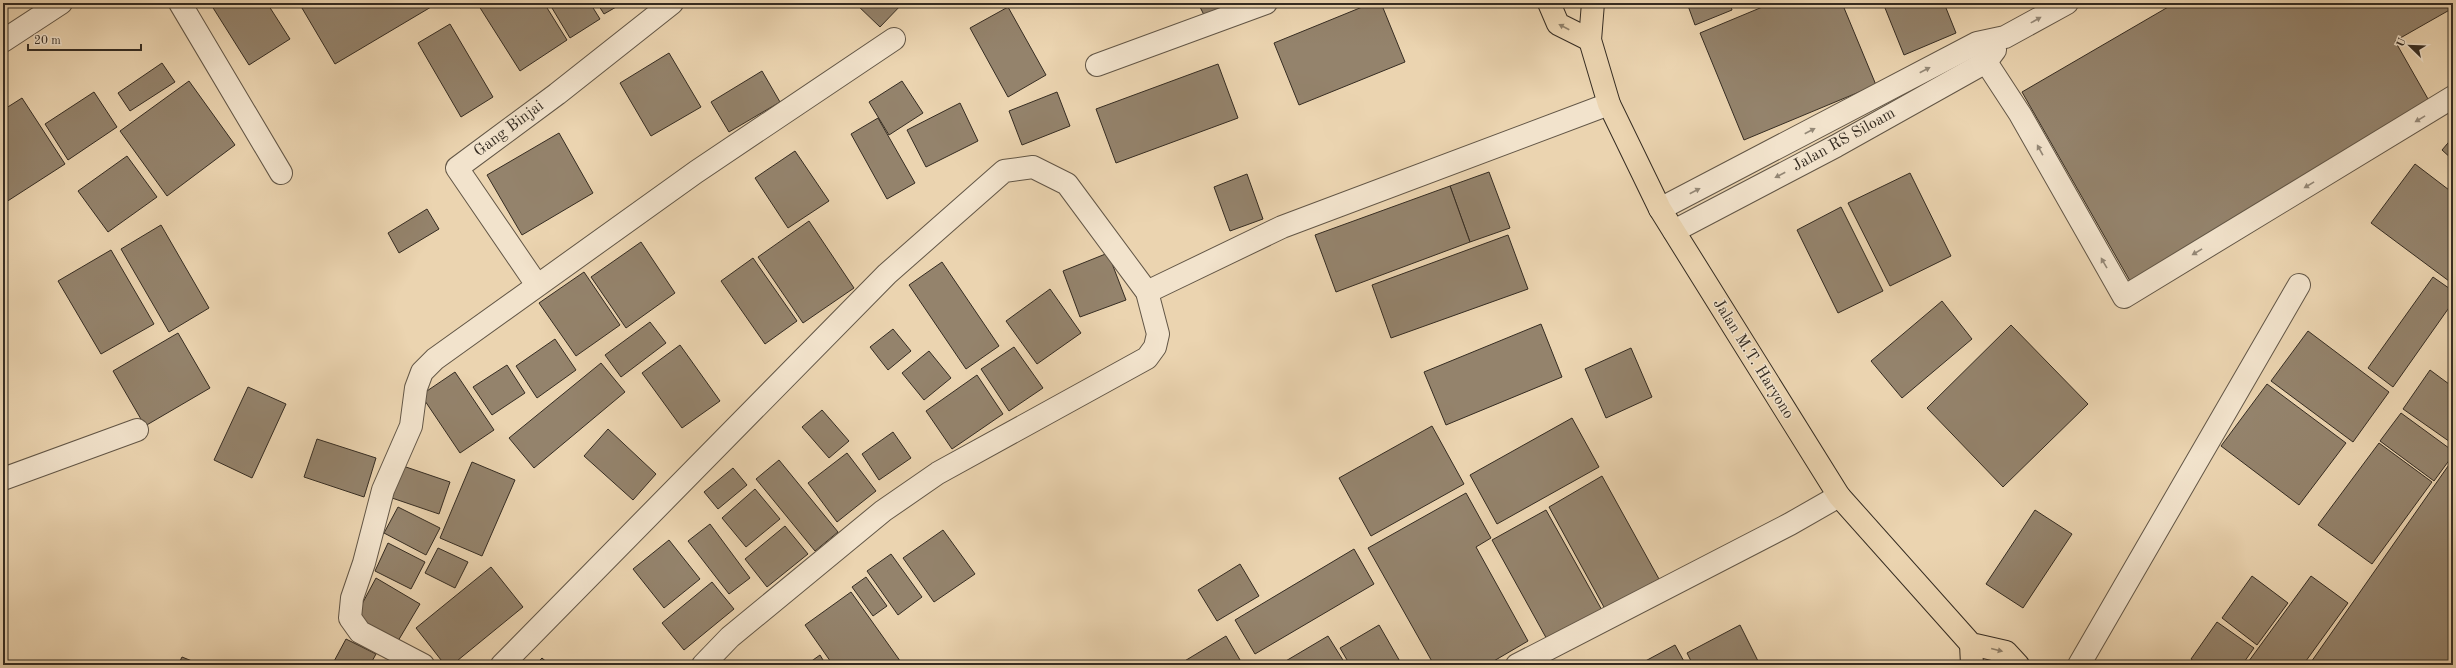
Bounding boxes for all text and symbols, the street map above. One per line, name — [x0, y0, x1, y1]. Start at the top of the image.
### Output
one-way arrow — [2030, 16, 2042, 23]
one-way arrow — [1558, 24, 1569, 30]
scale bar — [28, 26, 141, 52]
north arrow — [2390, 26, 2430, 66]
text: 20 m — [34, 35, 61, 47]
text: U — [2395, 36, 2409, 49]
one-way arrow — [1919, 67, 1931, 73]
street label: Gang Binjai — [471, 98, 547, 160]
street label: Jalan RS Siloam — [1790, 105, 1898, 175]
one-way arrow — [2414, 115, 2426, 122]
one-way arrow — [1804, 127, 1816, 134]
one-way arrow — [2037, 144, 2044, 156]
one-way arrow — [1774, 172, 1786, 178]
one-way arrow — [2303, 182, 2315, 189]
one-way arrow — [1689, 188, 1701, 194]
one-way arrow — [2191, 249, 2203, 256]
one-way arrow — [2101, 257, 2108, 269]
street label: Jalan M.T. Haryono — [1710, 296, 1796, 422]
one-way arrow — [1991, 648, 2003, 654]

